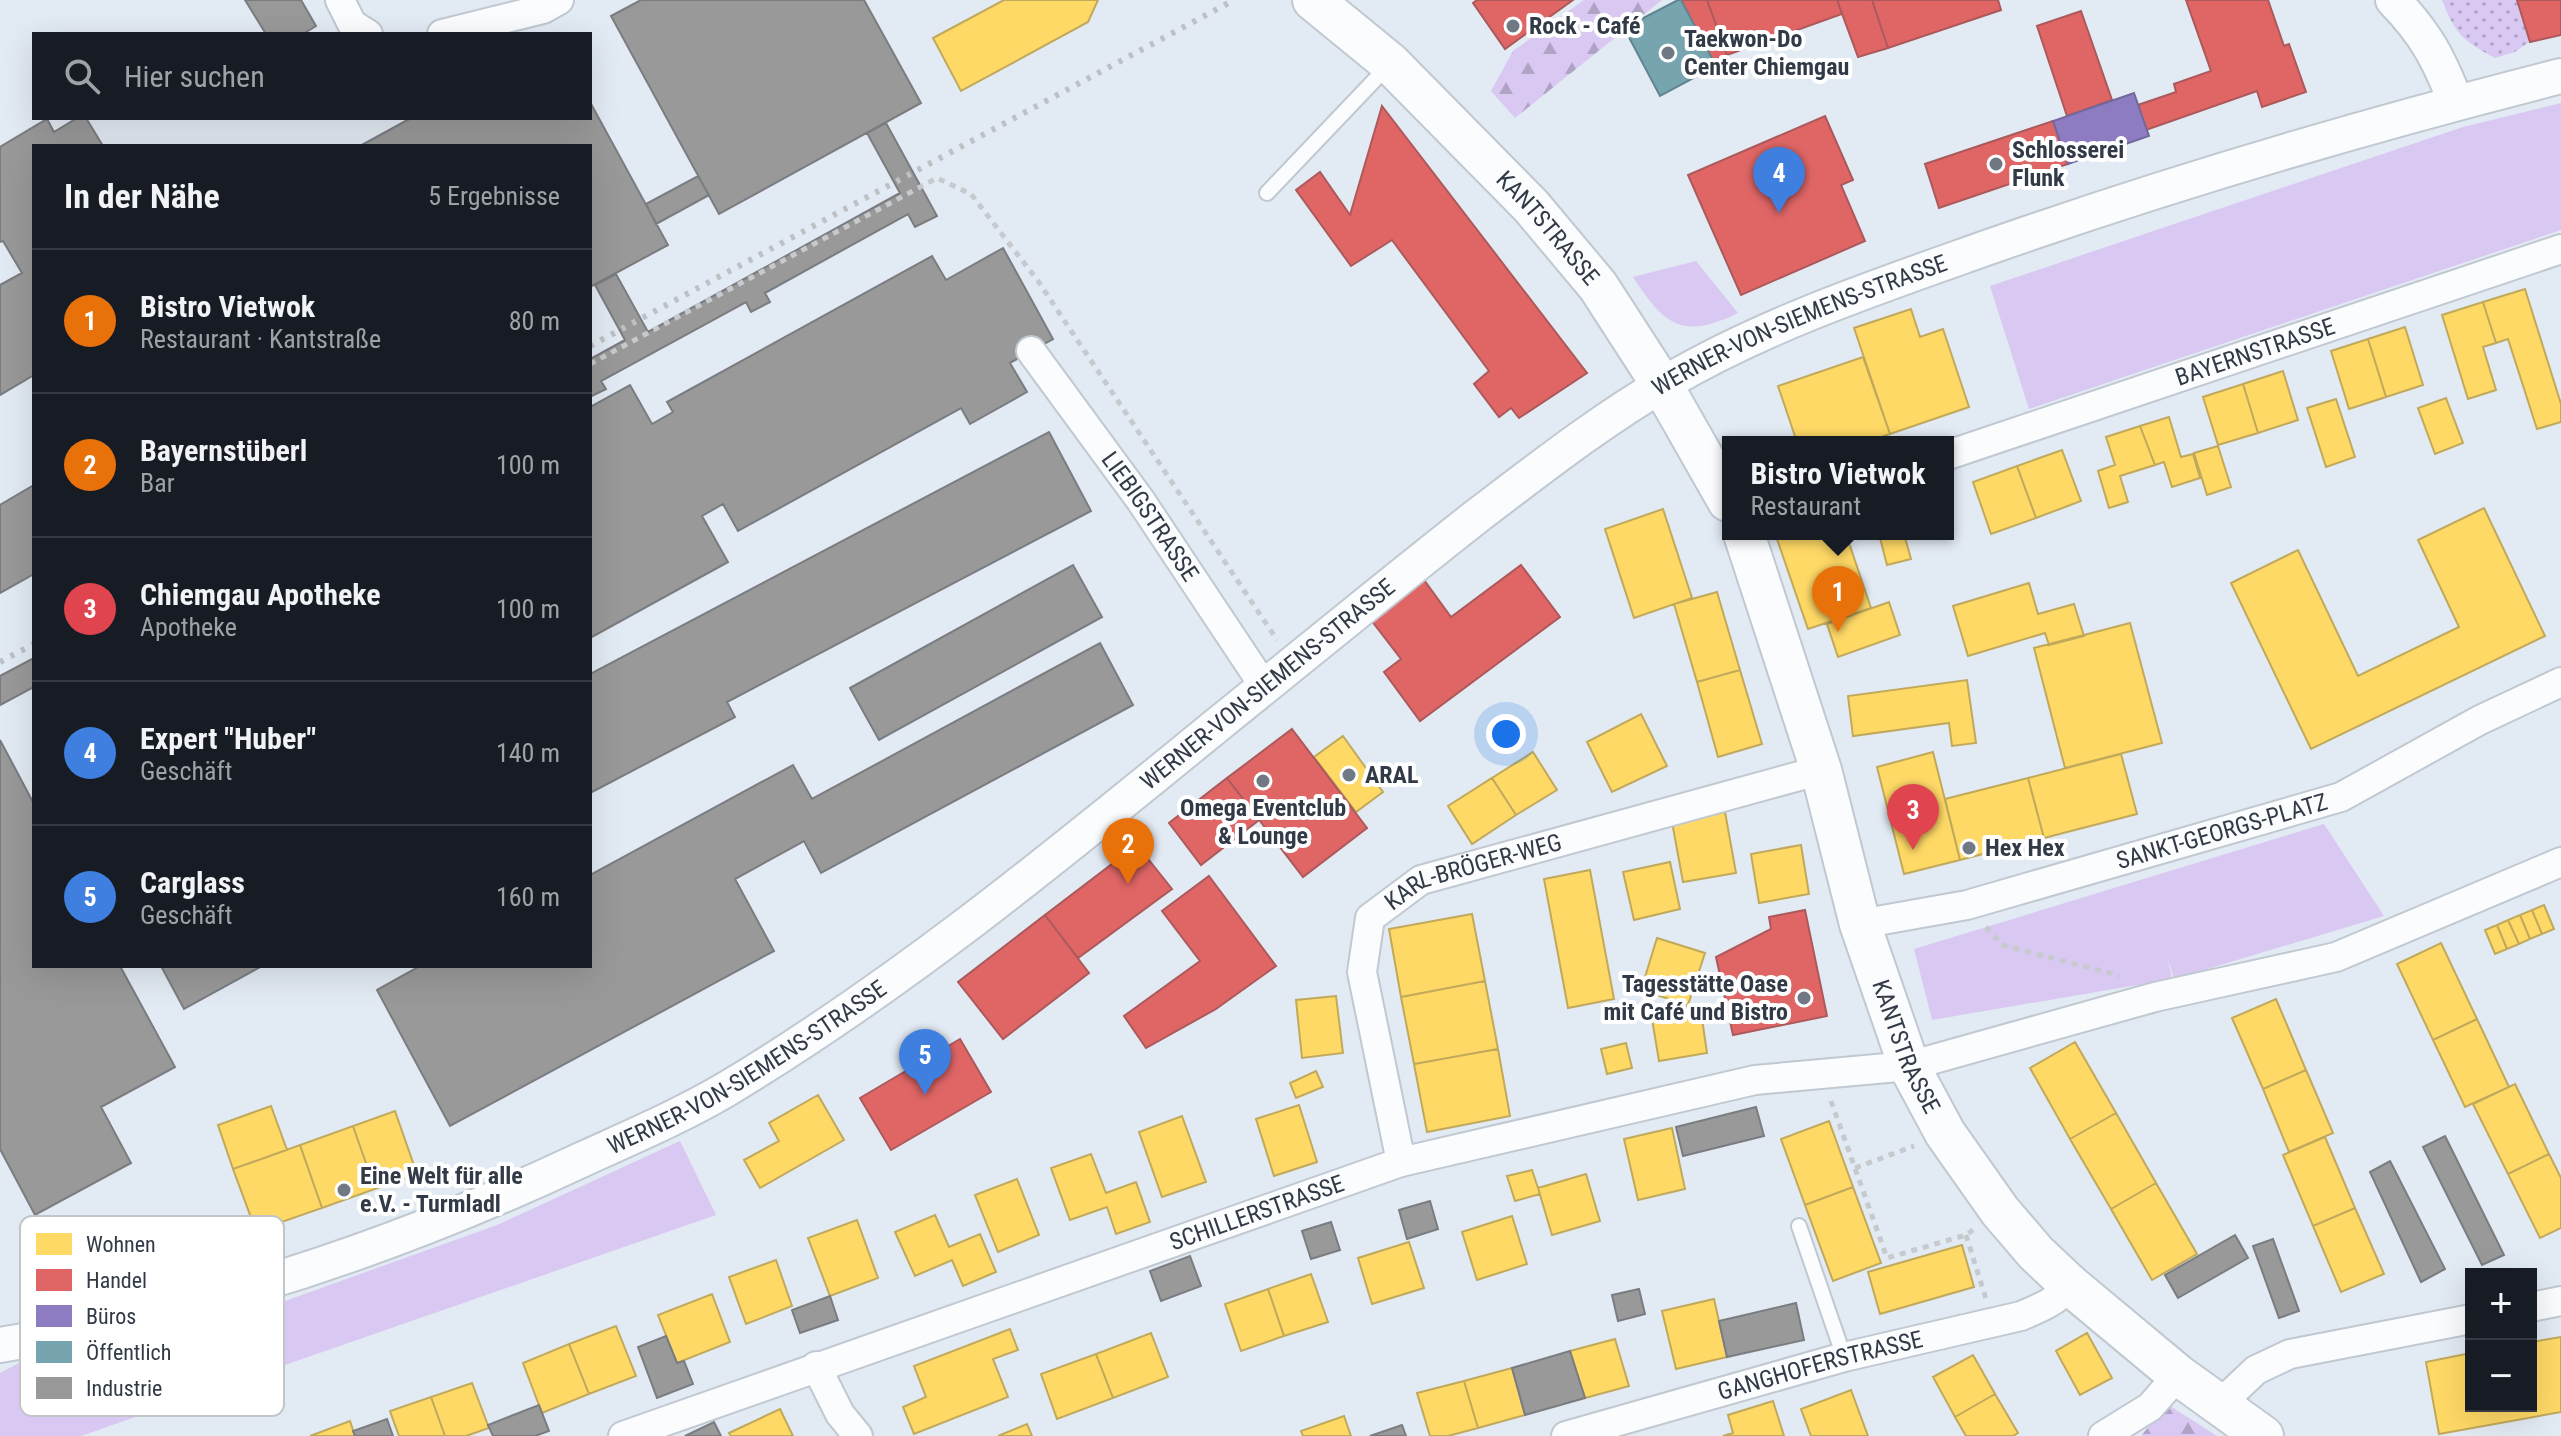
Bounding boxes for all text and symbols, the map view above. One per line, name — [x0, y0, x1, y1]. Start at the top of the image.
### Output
place label: Rock - Café — [1529, 12, 1641, 40]
marker: Rock - Café — [1504, 17, 1522, 35]
place label: Taekwon-Do Center Chiemgau — [1684, 25, 1849, 81]
search box — [32, 32, 592, 120]
marker: Taekwon-Do Center Chiemgau — [1659, 44, 1677, 62]
icon: search — [60, 54, 104, 98]
text: Hier suchen — [124, 59, 265, 94]
place label: Schlosserei Flunk — [2012, 136, 2124, 192]
pin: 4 — [1753, 147, 1805, 213]
marker: Schlosserei Flunk — [1987, 155, 2005, 173]
street label: KANTSTRASSE — [1491, 165, 1605, 291]
text: In der Nähe — [64, 176, 220, 216]
text: 5 Ergebnisse — [428, 181, 560, 211]
street label: WERNER-VON-SIEMENS-STRASSE — [1647, 249, 1951, 402]
text: Bistro Vietwok — [140, 289, 315, 324]
text: 1 — [83, 306, 97, 336]
text: 80 m — [509, 306, 560, 336]
street label: BAYERNSTRASSE — [2172, 312, 2339, 392]
text: Restaurant · Kantstraße — [140, 324, 381, 354]
text: Bayernstüberl — [140, 433, 307, 468]
popup — [1722, 436, 1954, 540]
street label: LIEBIGSTRASSE — [1096, 446, 1204, 587]
text: 2 — [83, 450, 97, 480]
text: 100 m — [496, 450, 560, 480]
text: Bistro Vietwok — [1750, 456, 1926, 491]
text: Bar — [140, 468, 175, 498]
text: Restaurant — [1750, 491, 1861, 521]
pin: 1 — [1812, 566, 1864, 632]
street label: WERNER-VON-SIEMENS-STRASSE — [1135, 573, 1400, 796]
text: Chiemgau Apotheke — [140, 577, 381, 612]
text: 3 — [83, 594, 97, 624]
text: 100 m — [496, 594, 560, 624]
text: Apotheke — [140, 612, 237, 642]
your location — [1486, 714, 1526, 754]
text: Expert "Huber" — [140, 721, 316, 756]
text: 4 — [83, 738, 97, 768]
text: 140 m — [496, 738, 560, 768]
text: Geschäft — [140, 756, 232, 786]
place label: ARAL — [1365, 761, 1418, 789]
marker: ARAL — [1340, 766, 1358, 784]
marker: Omega Eventclub & Lounge — [1254, 772, 1272, 790]
pin: 3 — [1887, 784, 1939, 850]
street label: SANKT-GEORGS-PLATZ — [2113, 788, 2331, 875]
place label: Omega Eventclub & Lounge — [1180, 794, 1346, 850]
pin: 2 — [1102, 818, 1154, 884]
street label: KARL-BRÖGER-WEG — [1379, 828, 1565, 916]
place label: Hex Hex — [1985, 834, 2065, 862]
marker: Hex Hex — [1960, 839, 1978, 857]
text: Carglass — [140, 865, 245, 900]
text: 5 — [83, 882, 97, 912]
text: 160 m — [496, 882, 560, 912]
text: Geschäft — [140, 900, 232, 930]
place label: Tagesstätte Oase mit Café und Bistro — [1603, 970, 1788, 1026]
street label: WERNER-VON-SIEMENS-STRASSE — [603, 974, 892, 1160]
street label: KANTSTRASSE — [1866, 976, 1946, 1118]
marker: Tagesstätte Oase mit Café und Bistro — [1795, 989, 1813, 1007]
pin: 5 — [899, 1029, 951, 1095]
place label: Eine Welt für alle e.V. - Turmladl — [360, 1162, 523, 1218]
street label: SCHILLERSTRASSE — [1166, 1169, 1348, 1256]
marker: Eine Welt für alle e.V. - Turmladl — [335, 1181, 353, 1199]
legend — [20, 1216, 284, 1416]
text: Wohnen — [86, 1232, 156, 1257]
text: Handel — [86, 1268, 147, 1293]
map controls — [2465, 1268, 2537, 1412]
button: + — [2465, 1268, 2537, 1340]
text: Büros — [86, 1304, 136, 1329]
street label: GANGHOFERSTRASSE — [1715, 1325, 1926, 1406]
text: Öffentlich — [86, 1340, 171, 1365]
button: − — [2465, 1340, 2537, 1412]
text: Industrie — [86, 1376, 162, 1401]

